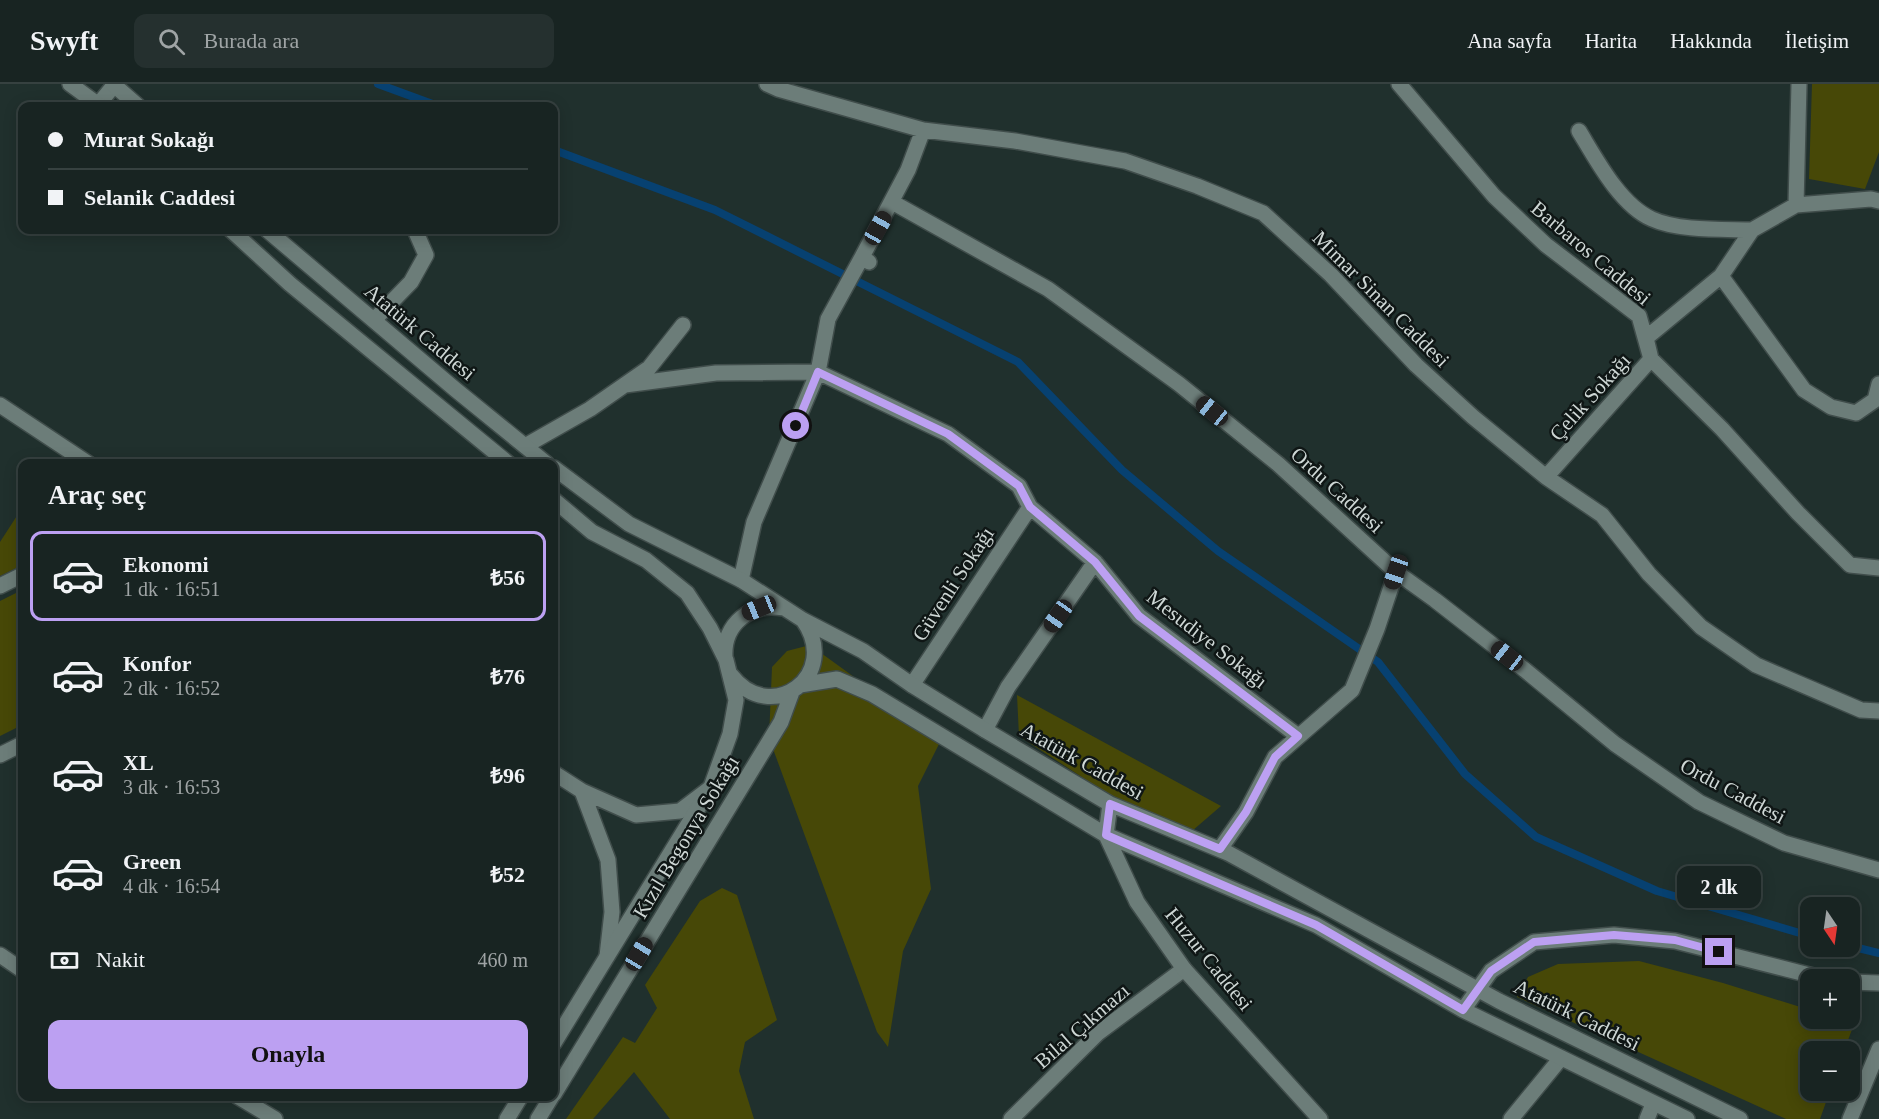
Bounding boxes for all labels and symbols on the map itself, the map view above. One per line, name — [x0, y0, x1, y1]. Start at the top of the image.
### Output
street label: Barbaros Caddesi — [1526, 196, 1656, 310]
car — [861, 208, 895, 248]
street label: Mimar Sinan Caddesi — [1308, 226, 1454, 372]
street label: Atatürk Caddesi — [360, 279, 480, 385]
street label: Çelik Sokağı — [1545, 348, 1636, 446]
car — [1192, 393, 1232, 429]
route start — [782, 412, 809, 439]
street label: Ordu Caddesi — [1286, 442, 1388, 538]
street label: Güvenli Sokağı — [907, 522, 999, 646]
car — [1382, 552, 1410, 592]
street label: Mesudiye Sokağı — [1142, 584, 1272, 694]
car — [739, 593, 779, 623]
car — [1040, 596, 1076, 636]
car — [1487, 638, 1527, 674]
street label: Atatürk Caddesi — [1016, 717, 1148, 805]
street label: Kızıl Begonya Sokağı — [628, 751, 744, 923]
street label: Ordu Caddesi — [1676, 753, 1790, 829]
callout: 2 dk — [1677, 865, 1761, 907]
north arrow — [1800, 897, 1860, 957]
street label: Huzur Caddesi — [1160, 903, 1258, 1015]
car — [622, 934, 656, 974]
route end — [1705, 938, 1732, 965]
street label: Atatürk Caddesi — [1510, 974, 1644, 1056]
street label: Bilal Çıkmazı — [1030, 978, 1134, 1074]

